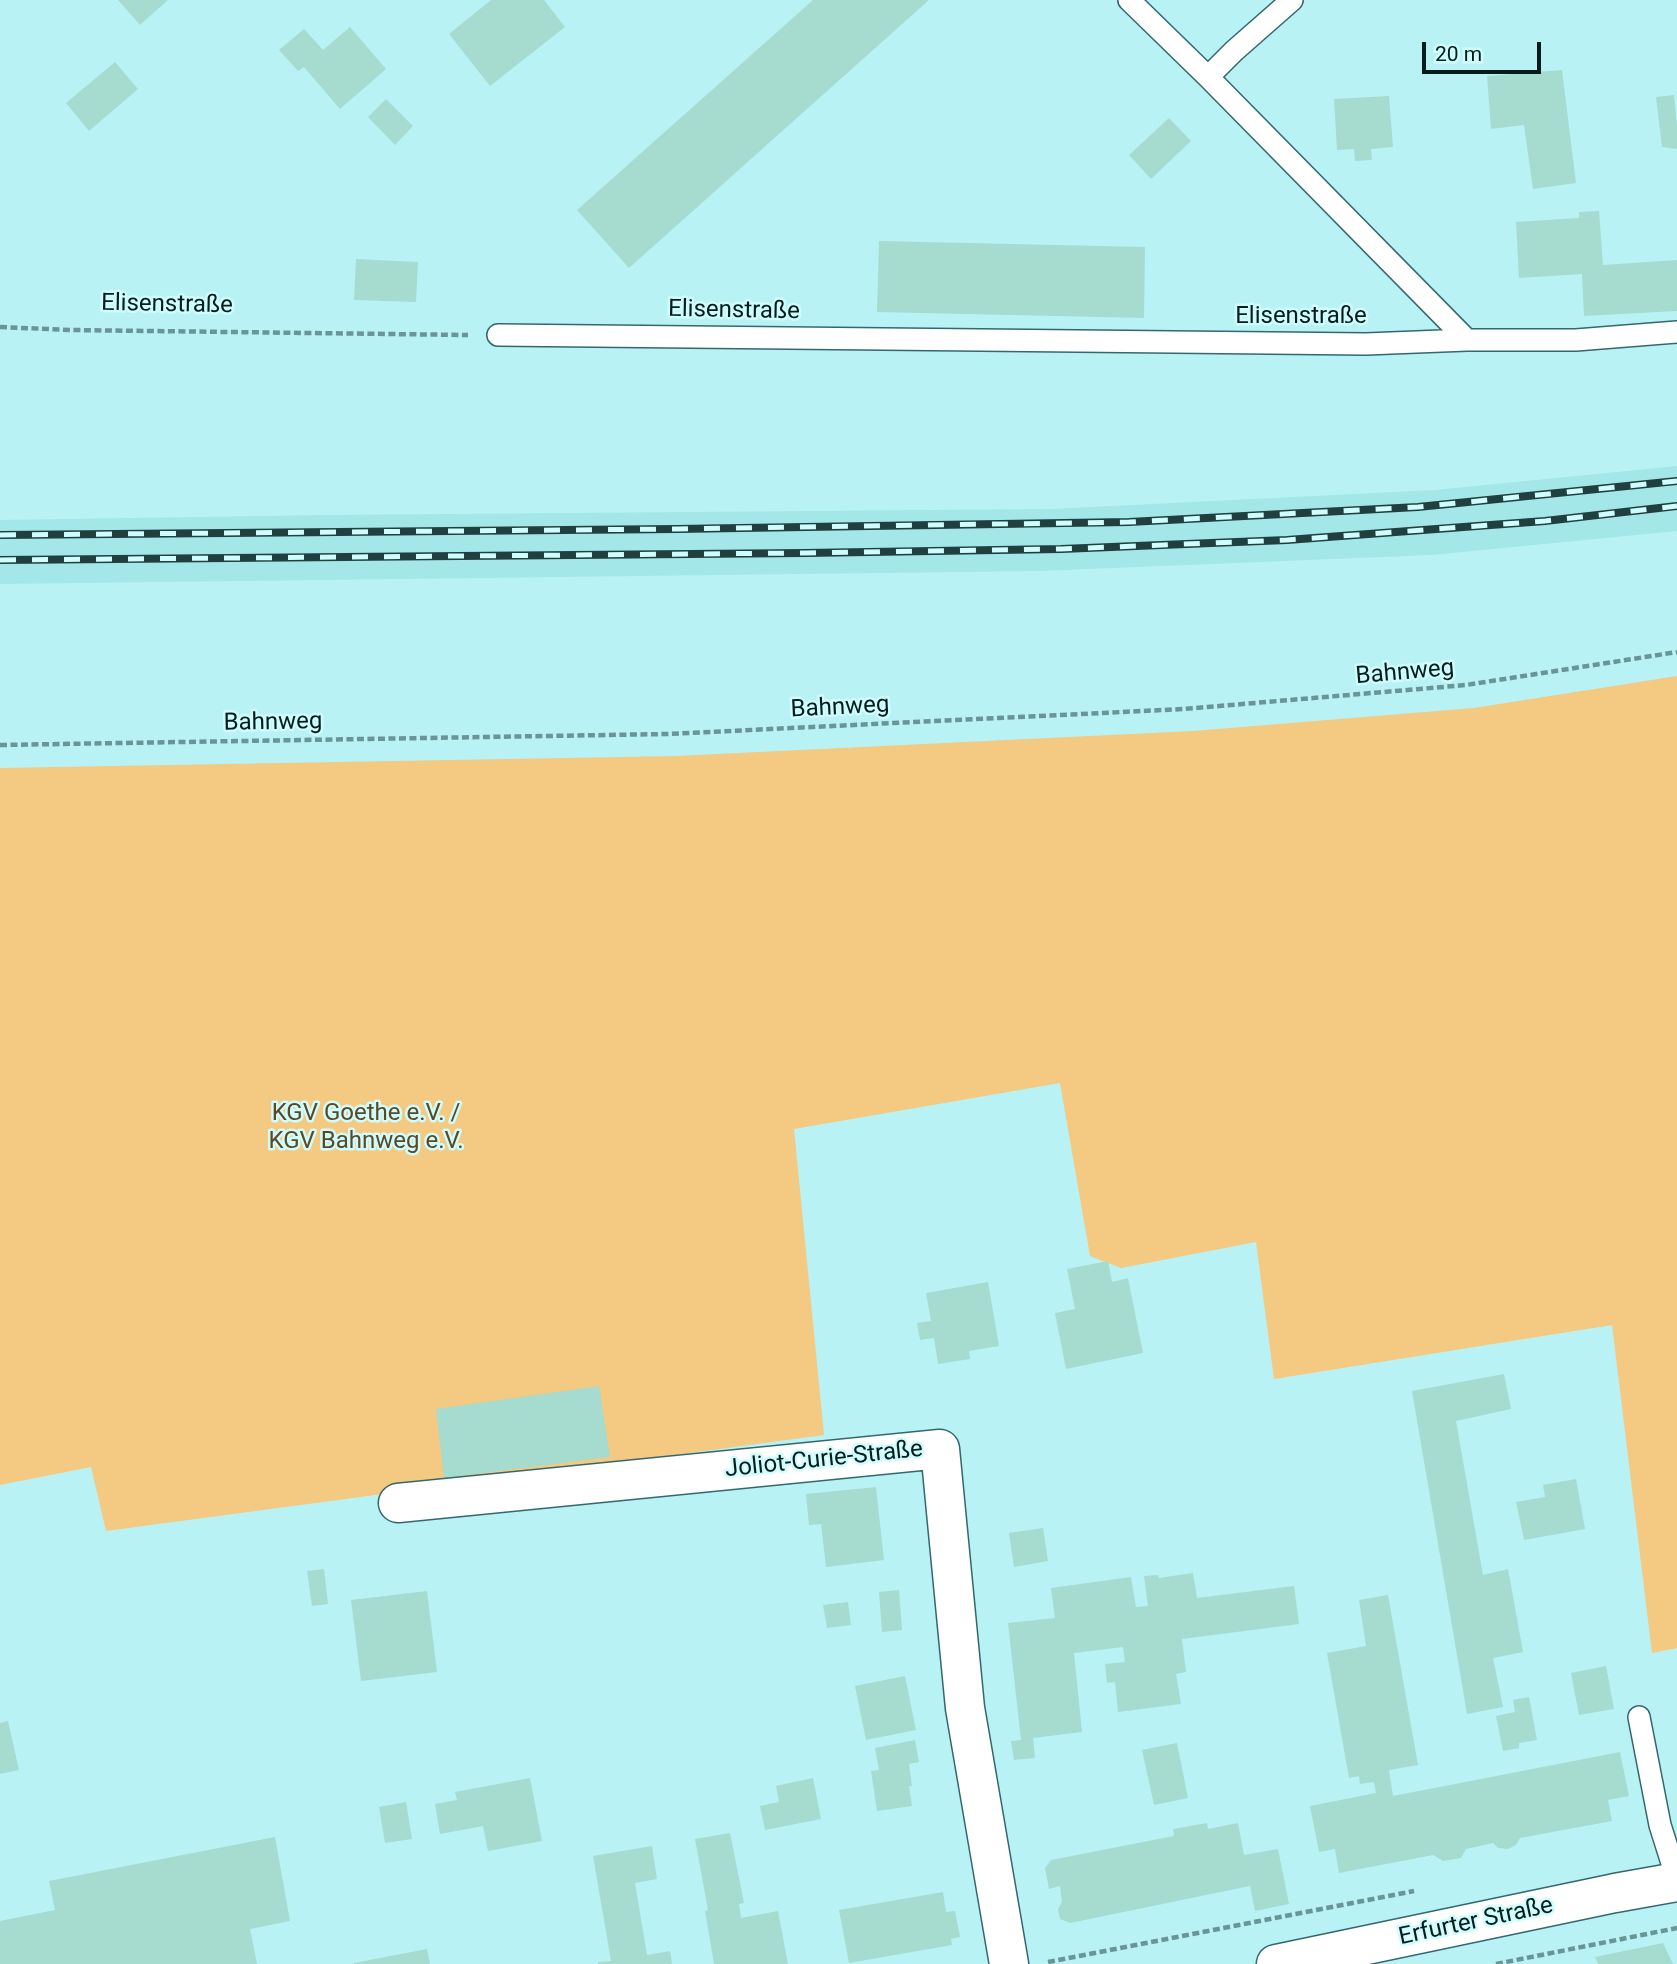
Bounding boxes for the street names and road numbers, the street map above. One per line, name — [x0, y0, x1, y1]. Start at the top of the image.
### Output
street label: Elisenstraße — [101, 289, 233, 321]
street label: Elisenstraße — [668, 295, 800, 327]
street label: Elisenstraße — [1235, 303, 1367, 331]
street label: Bahnweg — [1355, 654, 1455, 692]
street label: Bahnweg — [790, 691, 890, 725]
street label: Bahnweg — [223, 708, 323, 738]
street label: Joliot-Curie-Straße — [724, 1435, 924, 1485]
street label: Erfurter Straße — [1396, 1892, 1556, 1952]

